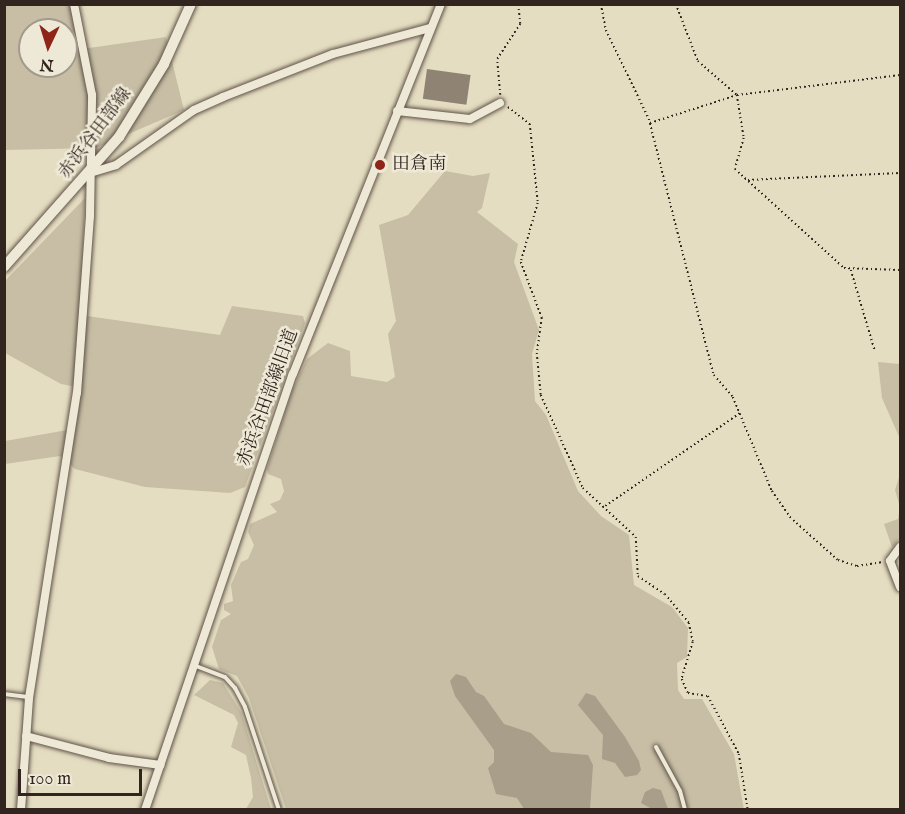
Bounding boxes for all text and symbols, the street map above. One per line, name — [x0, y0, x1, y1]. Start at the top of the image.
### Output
north arrow — [18, 18, 78, 78]
text: N — [39, 54, 54, 74]
street label: 赤浜谷田部線 — [55, 84, 137, 184]
place label: 田倉南 — [392, 154, 446, 176]
marker: 田倉南 — [373, 158, 387, 172]
street label: 赤浜谷田部線旧道 — [234, 327, 304, 469]
scale bar — [21, 757, 146, 795]
text: 100 m — [29, 768, 71, 791]

